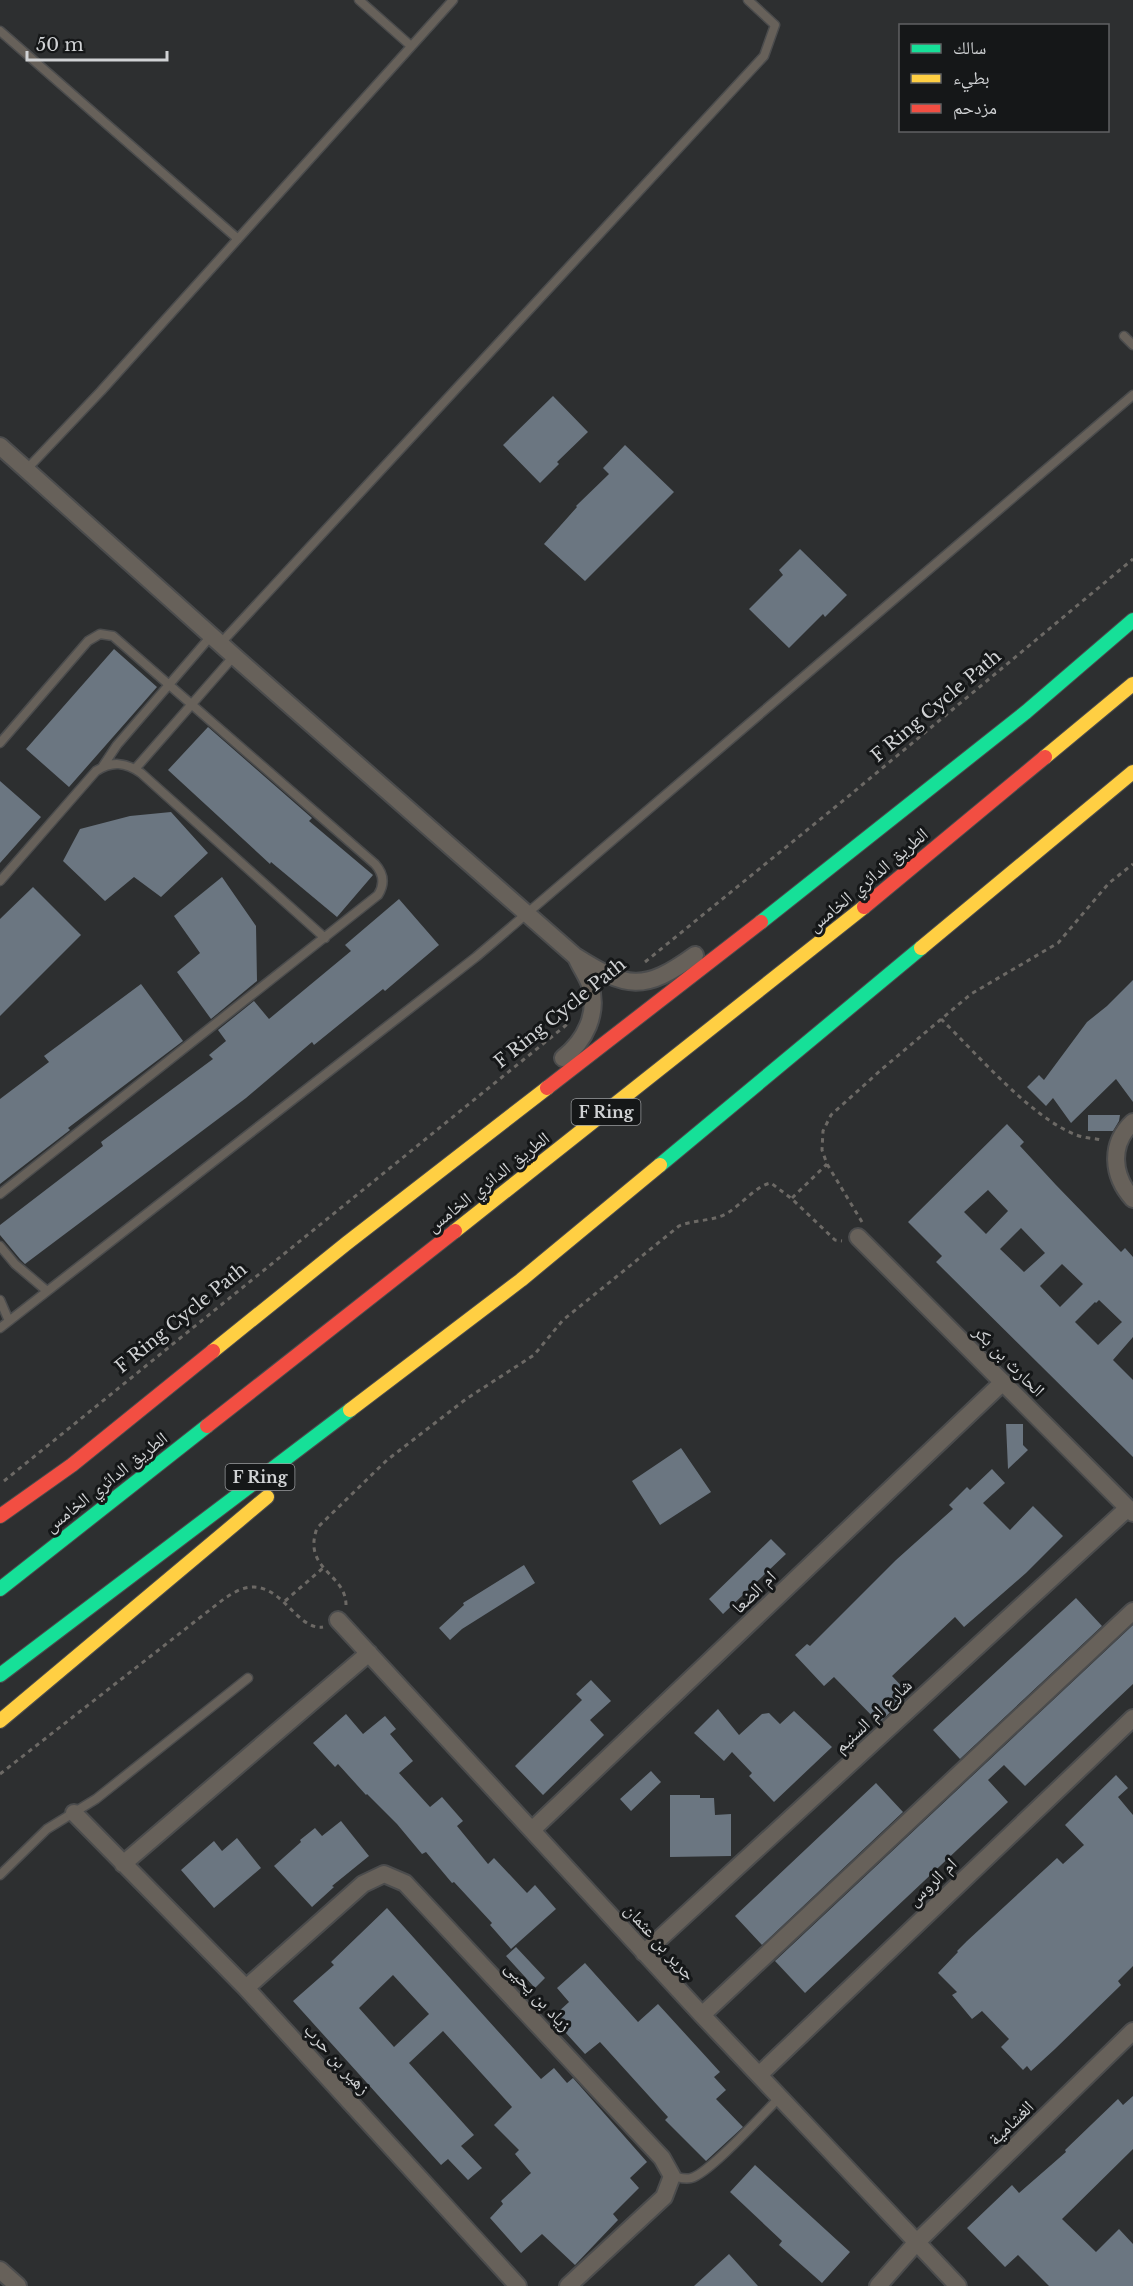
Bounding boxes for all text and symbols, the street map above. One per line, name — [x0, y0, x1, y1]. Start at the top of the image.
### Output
scale bar — [27, 24, 166, 62]
legend — [899, 24, 1109, 132]
text: 50 m — [36, 34, 84, 56]
text: سالك — [953, 37, 986, 59]
text: بطيء — [953, 67, 990, 93]
text: مزدحم — [953, 97, 997, 120]
street label: F Ring Cycle Path — [866, 645, 1006, 767]
street label: الطريق الدائري الخامس — [803, 823, 935, 939]
street label: F Ring Cycle Path — [490, 953, 630, 1073]
road number: F Ring — [572, 1099, 640, 1125]
street label: الطريق الدائري الخامس — [422, 1127, 556, 1240]
street label: F Ring Cycle Path — [111, 1258, 251, 1378]
street label: الحارث بن بكر — [968, 1320, 1049, 1401]
street label: الطريق الدائري الخامس — [40, 1427, 174, 1540]
road number: F Ring — [226, 1464, 294, 1490]
street label: ام الضعا — [728, 1566, 781, 1619]
street label: شارع ام السنيم — [829, 1674, 917, 1759]
street label: ام الروس — [903, 1853, 962, 1912]
street label: جرير بن عثمان — [620, 1899, 700, 1985]
street label: زياد بن يحيى — [500, 1956, 576, 2036]
street label: زهير بن حرب — [299, 2019, 375, 2099]
street label: الغشامية — [984, 2096, 1038, 2150]

